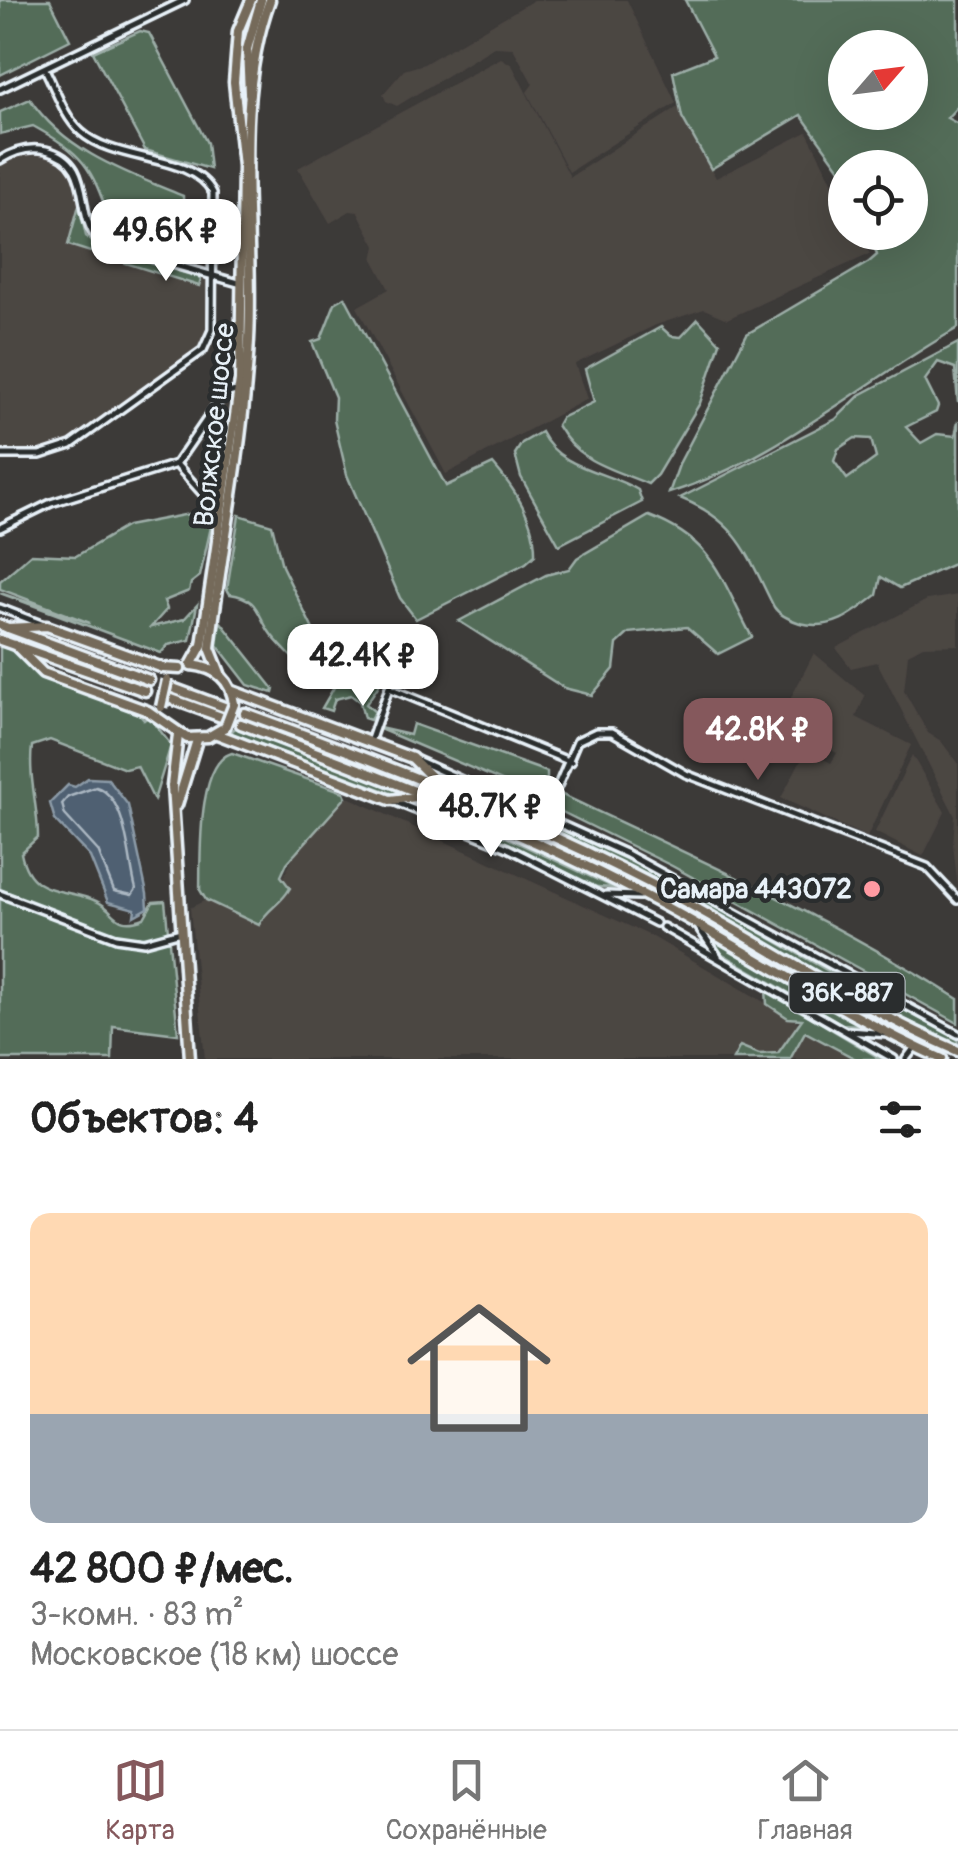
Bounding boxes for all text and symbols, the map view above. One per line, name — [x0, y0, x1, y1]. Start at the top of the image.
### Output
north arrow — [828, 30, 928, 130]
map controls — [828, 30, 928, 250]
button: locate — [828, 150, 928, 250]
pin: 49.6K ₽ — [74, 199, 258, 284]
text: 49.6K ₽ — [113, 211, 219, 251]
street label: Волжское шоссе — [187, 321, 243, 528]
pin: 42.4K ₽ — [271, 624, 455, 709]
text: 42.4K ₽ — [309, 636, 417, 676]
pin: 42.8K ₽ — [666, 698, 850, 783]
text: 42.8K ₽ — [705, 710, 811, 750]
pin: 48.7K ₽ — [399, 775, 583, 860]
text: 48.7K ₽ — [439, 787, 543, 827]
place label: Самара 443072 — [660, 872, 852, 907]
marker: Самара 443072 — [861, 878, 883, 900]
road number: 36К-887 — [790, 973, 904, 1013]
icon: filters — [873, 1092, 928, 1147]
text: Объектов: 4 — [30, 1093, 258, 1145]
icon: home — [389, 1278, 569, 1458]
text: 42 800 ₽/мес. — [30, 1543, 294, 1595]
text: 3-комн. · 83 m² — [30, 1595, 244, 1635]
text: Московское (18 км) шоссе — [30, 1635, 398, 1675]
tab: Карта — [105, 1753, 175, 1848]
tab: Сохранённые — [385, 1753, 547, 1848]
tab: Главная — [758, 1753, 853, 1848]

